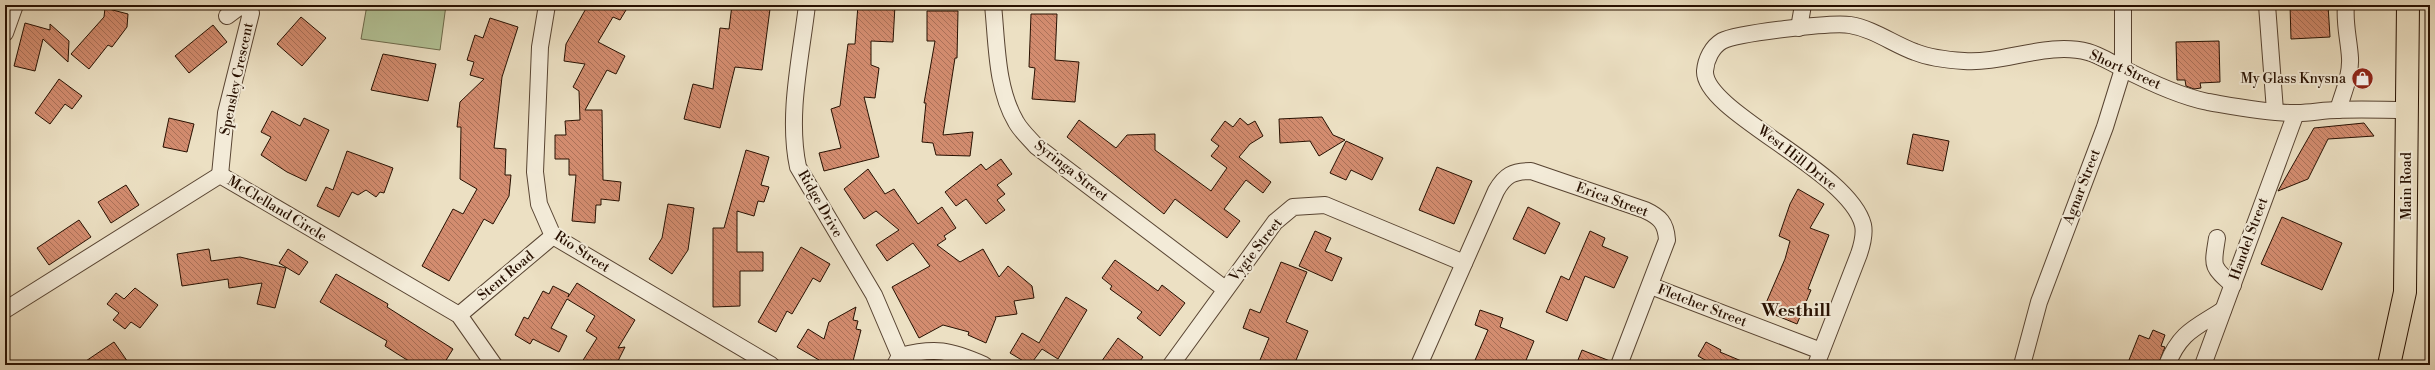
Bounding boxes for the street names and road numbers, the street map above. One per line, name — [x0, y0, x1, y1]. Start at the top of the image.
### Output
street label: Spensley Crescent — [216, 21, 258, 137]
street label: Short Street — [2086, 46, 2164, 94]
street label: West Hill Drive — [1753, 121, 1840, 195]
street label: Syringa Street — [1030, 136, 1112, 206]
street label: Agnar Street — [2059, 147, 2105, 228]
street label: Main Road — [2398, 152, 2416, 220]
street label: Ridge Drive — [793, 167, 847, 241]
street label: McClelland Circle — [224, 172, 330, 246]
street label: Erica Street — [1573, 179, 1651, 221]
street label: Handel Street — [2226, 195, 2272, 283]
street label: Vygie Street — [1225, 215, 1286, 286]
street label: Rio Street — [551, 227, 613, 277]
street label: Stent Road — [474, 247, 538, 305]
street label: Fletcher Street — [1655, 281, 1749, 331]

